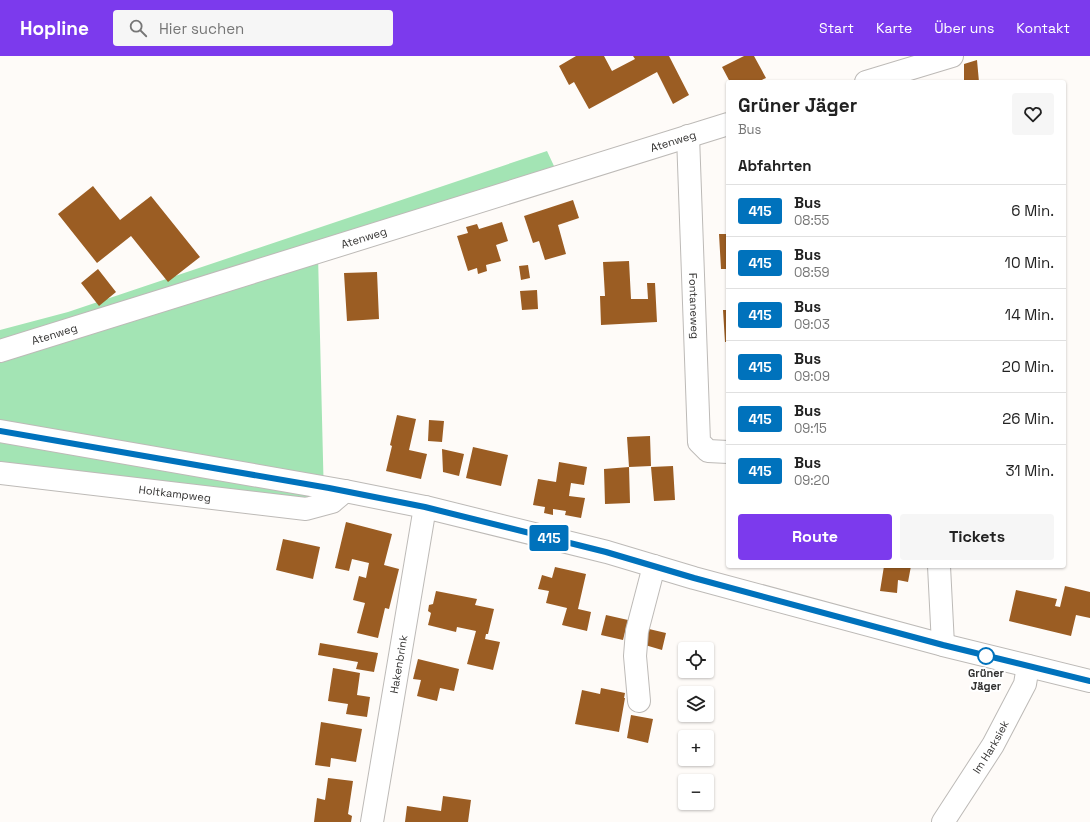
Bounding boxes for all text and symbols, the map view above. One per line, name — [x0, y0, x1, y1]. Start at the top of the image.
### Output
search box — [113, 10, 393, 46]
text: Hopline — [20, 16, 89, 41]
icon: search — [127, 17, 149, 39]
text: Hier suchen — [159, 19, 244, 38]
text: Start — [819, 19, 854, 37]
text: Karte — [876, 19, 912, 37]
text: Über uns — [934, 19, 994, 37]
text: Kontakt — [1016, 19, 1070, 37]
text: Grüner Jäger — [738, 93, 857, 118]
button: heart — [1012, 93, 1054, 135]
text: Bus — [738, 121, 761, 138]
street label: Atenweg — [648, 127, 698, 155]
text: Abfahrten — [738, 156, 812, 175]
text: Bus — [794, 193, 821, 212]
text: 6 Min. — [1011, 201, 1054, 220]
text: 415 — [748, 202, 772, 220]
text: 08:55 — [794, 212, 829, 229]
street label: Atenweg — [339, 224, 388, 251]
text: Bus — [794, 245, 821, 264]
text: 10 Min. — [1005, 253, 1054, 272]
text: 415 — [748, 254, 772, 272]
text: 08:59 — [794, 264, 829, 281]
street label: Fontaneweg — [686, 273, 702, 339]
text: Bus — [794, 297, 821, 316]
text: 14 Min. — [1005, 305, 1054, 324]
text: 415 — [748, 306, 772, 324]
text: 09:03 — [794, 316, 830, 333]
street label: Atenweg — [30, 320, 79, 348]
text: Bus — [794, 349, 821, 368]
text: 20 Min. — [1002, 357, 1054, 376]
text: 415 — [748, 358, 772, 376]
text: 09:09 — [794, 368, 830, 385]
text: Bus — [794, 401, 821, 420]
text: 26 Min. — [1002, 409, 1054, 428]
text: 415 — [748, 410, 772, 428]
text: 09:15 — [794, 420, 827, 437]
text: Bus — [794, 453, 821, 472]
text: 31 Min. — [1005, 461, 1054, 480]
text: 415 — [748, 462, 772, 480]
text: 09:20 — [794, 472, 830, 489]
street label: Holtkampweg — [138, 482, 212, 505]
button: Route — [738, 514, 892, 560]
button: Tickets — [900, 514, 1054, 560]
line badge: 415 — [526, 525, 572, 551]
text: 415 — [537, 529, 561, 547]
street label: Hakenbrink — [387, 634, 410, 695]
map controls — [678, 642, 714, 810]
button: locate — [678, 642, 714, 678]
marker: Grüner Jäger — [977, 647, 995, 665]
place label: Grüner Jäger — [968, 666, 1005, 693]
button: layers — [678, 686, 714, 722]
street label: Im Harksiek — [969, 718, 1012, 776]
button: + — [678, 730, 714, 766]
button: − — [678, 774, 714, 810]

